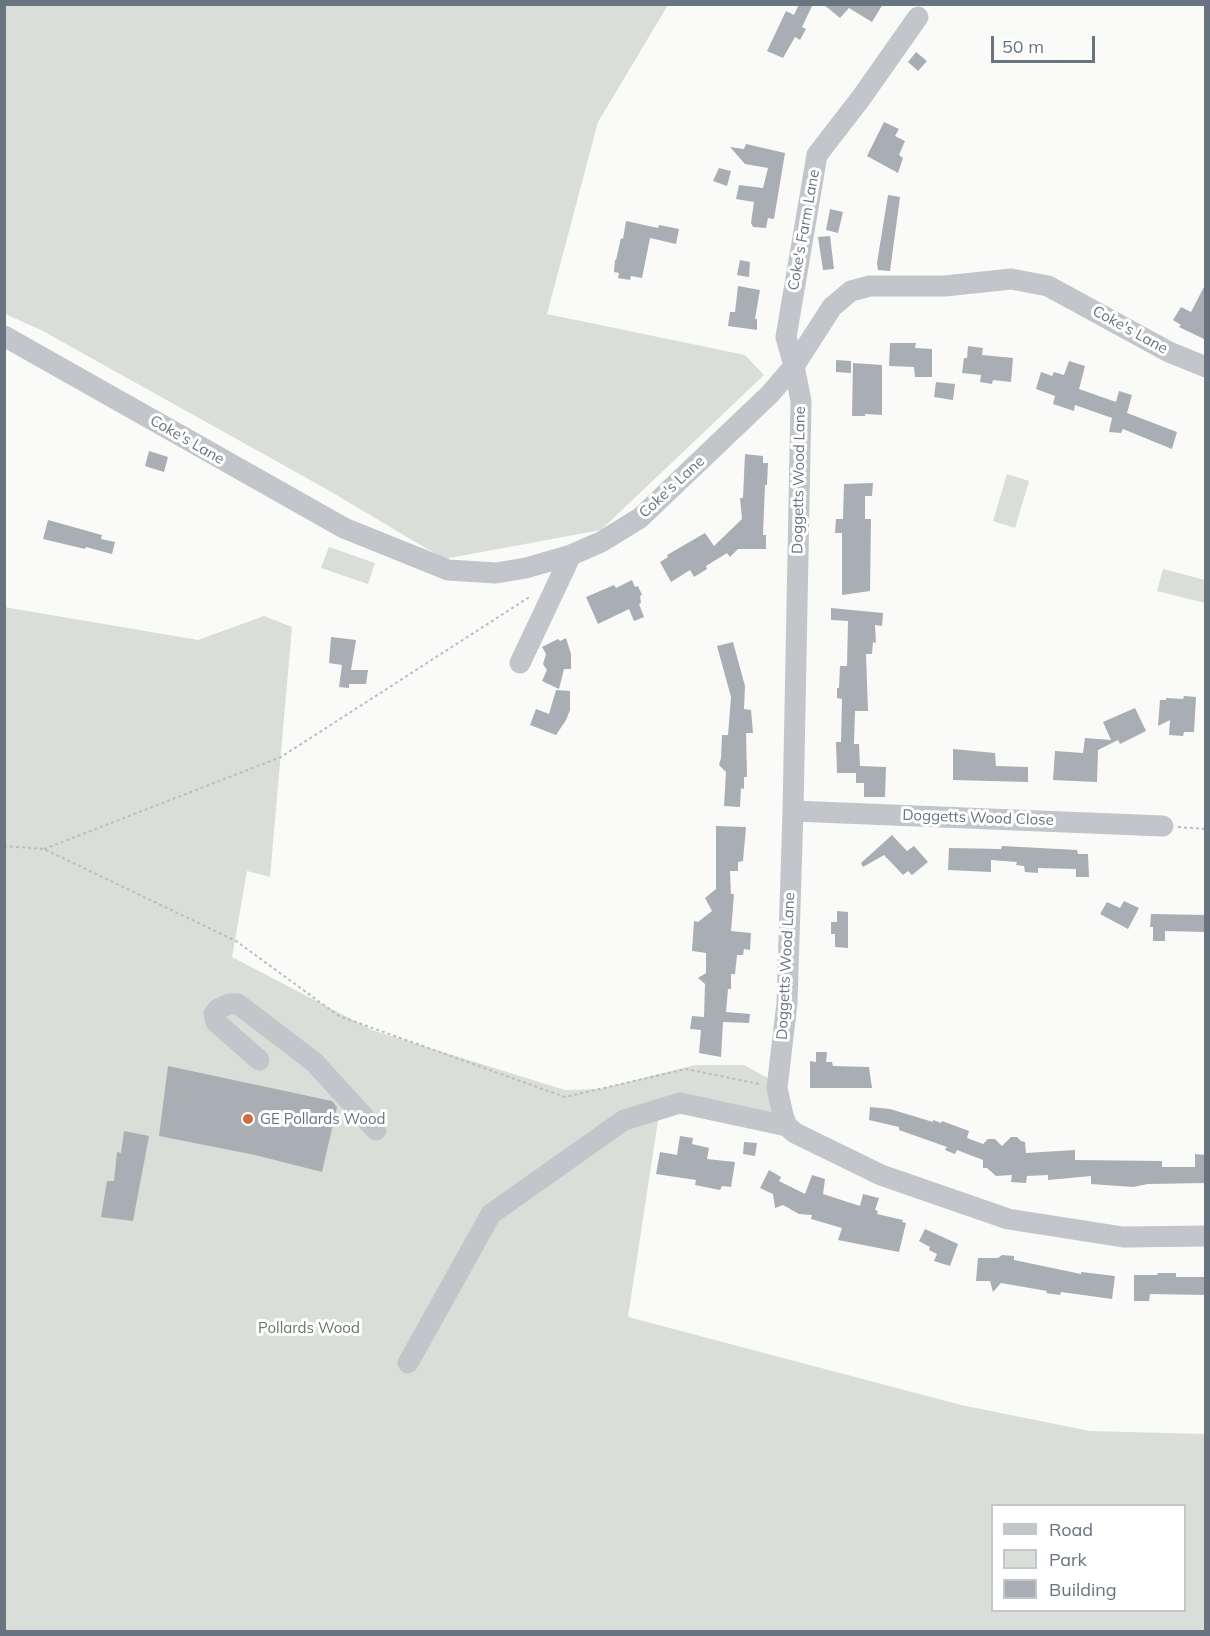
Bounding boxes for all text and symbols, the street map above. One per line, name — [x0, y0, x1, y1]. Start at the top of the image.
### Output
scale bar — [994, 24, 1098, 62]
text: 50 m — [1002, 35, 1044, 58]
street label: Coke's Farm Lane — [785, 168, 823, 292]
street label: Coke's Lane — [1089, 302, 1171, 358]
street label: Doggetts Wood Lane — [789, 406, 809, 554]
street label: Coke's Lane — [147, 412, 227, 468]
street label: Coke's Lane — [636, 452, 708, 522]
street label: Doggetts Wood Close — [902, 806, 1054, 830]
street label: Doggetts Wood Lane — [773, 892, 799, 1040]
place label: GE Pollards Wood — [260, 1110, 385, 1128]
marker: GE Pollards Wood — [241, 1112, 255, 1126]
park label: Pollards Wood — [258, 1319, 360, 1337]
legend — [991, 1504, 1186, 1612]
text: Road — [1049, 1518, 1093, 1541]
text: Park — [1049, 1548, 1087, 1571]
text: Building — [1049, 1578, 1117, 1601]

